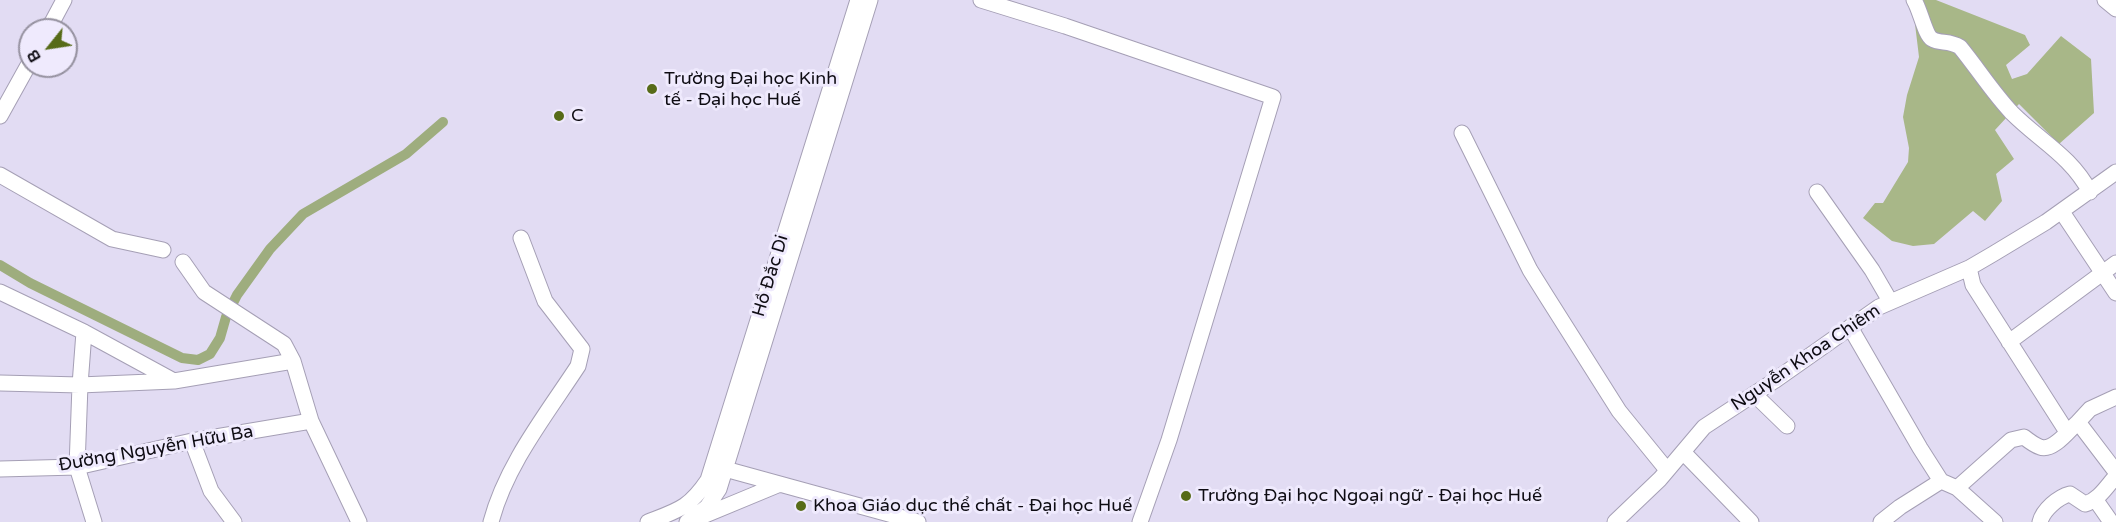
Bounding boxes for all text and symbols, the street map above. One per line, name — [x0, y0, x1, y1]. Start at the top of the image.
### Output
north arrow — [18, 18, 78, 78]
text: B — [23, 46, 46, 66]
place label: Trường Đại học Kinh tế - Đại học Huế — [664, 68, 837, 110]
marker: Trường Đại học Kinh tế - Đại học Huế — [645, 82, 659, 96]
place label: C — [571, 105, 584, 127]
marker: C — [552, 109, 566, 123]
street label: Hồ Đắc Di — [748, 232, 794, 320]
street label: Nguyễn Khoa Chiêm — [1727, 300, 1885, 416]
street label: Đường Nguyễn Hữu Ba — [57, 421, 255, 477]
place label: Trường Đại học Ngoại ngữ - Đại học Huế — [1198, 485, 1542, 507]
marker: Trường Đại học Ngoại ngữ - Đại học Huế — [1179, 489, 1193, 503]
place label: Khoa Giáo dục thể chất - Đại học Huế — [813, 495, 1132, 517]
marker: Khoa Giáo dục thể chất - Đại học Huế — [794, 499, 808, 513]

